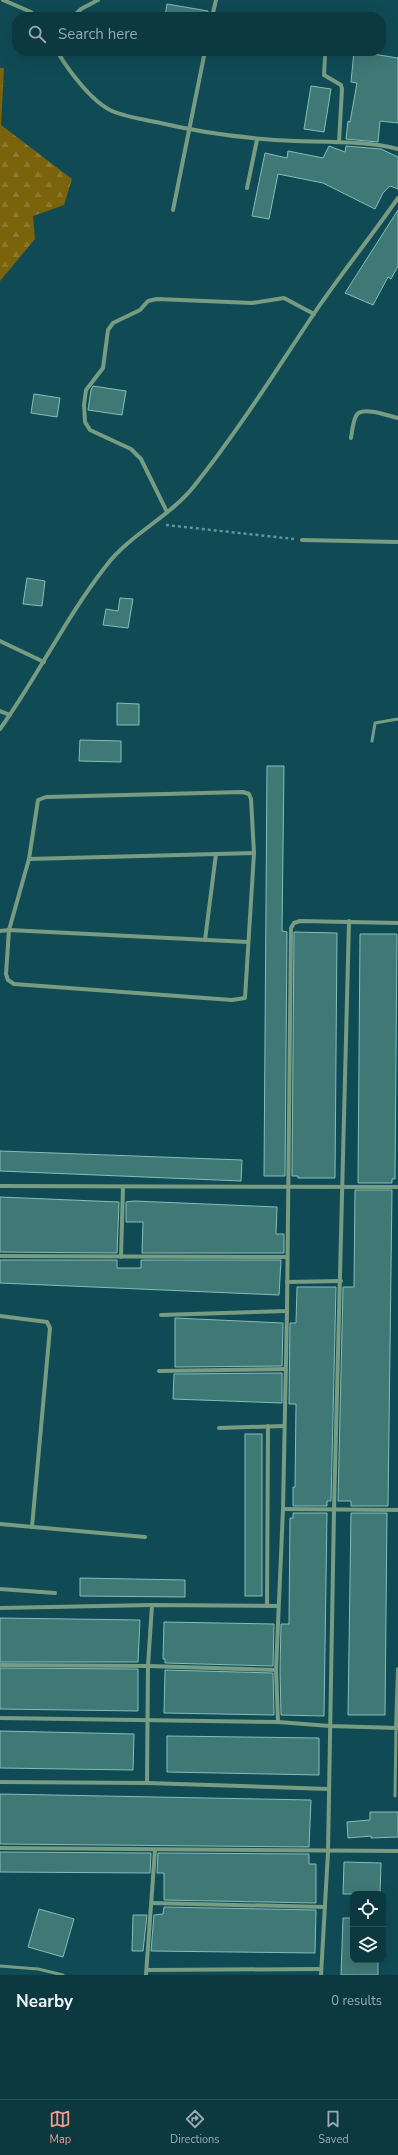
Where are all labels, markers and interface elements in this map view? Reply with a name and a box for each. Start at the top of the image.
search box [12,12,386,56]
icon: search [26,23,48,45]
text: Search here [58,24,138,44]
map controls [350,1891,386,1963]
button: locate [350,1891,386,1927]
button: layers [350,1927,386,1963]
text: Nearby [16,1990,73,2013]
text: 0 results [331,1992,382,2010]
tab: Map [49,2108,71,2147]
tab: Directions [170,2108,220,2147]
tab: Saved [318,2108,349,2147]

